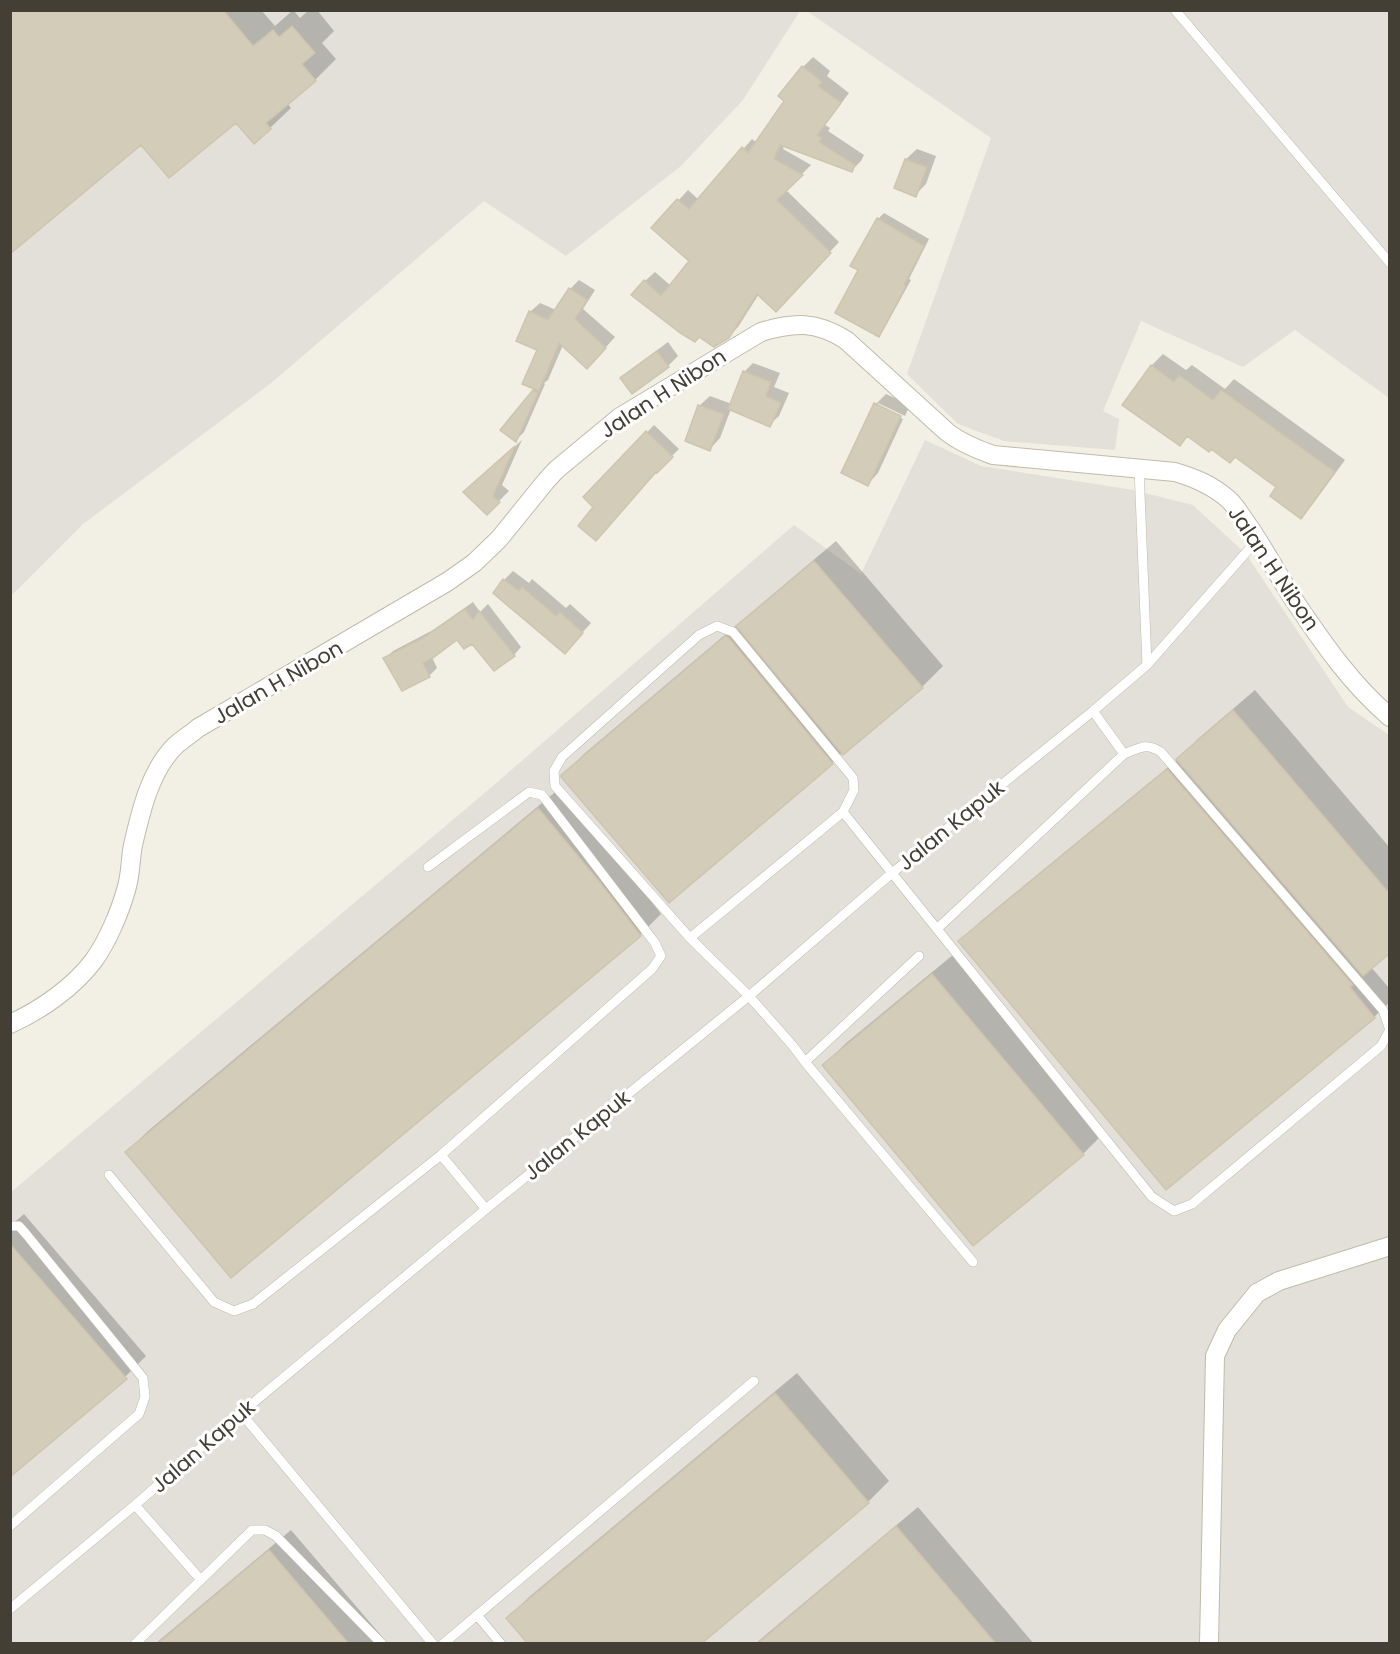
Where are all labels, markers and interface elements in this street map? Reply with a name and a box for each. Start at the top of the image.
street label: Jalan H Nibon [594,341,732,445]
street label: Jalan H Nibon [1221,500,1327,636]
street label: Jalan H Nibon [208,633,348,731]
street label: Jalan Kapuk [892,773,1010,877]
street label: Jalan Kapuk [518,1083,636,1187]
street label: Jalan Kapuk [145,1393,261,1499]

